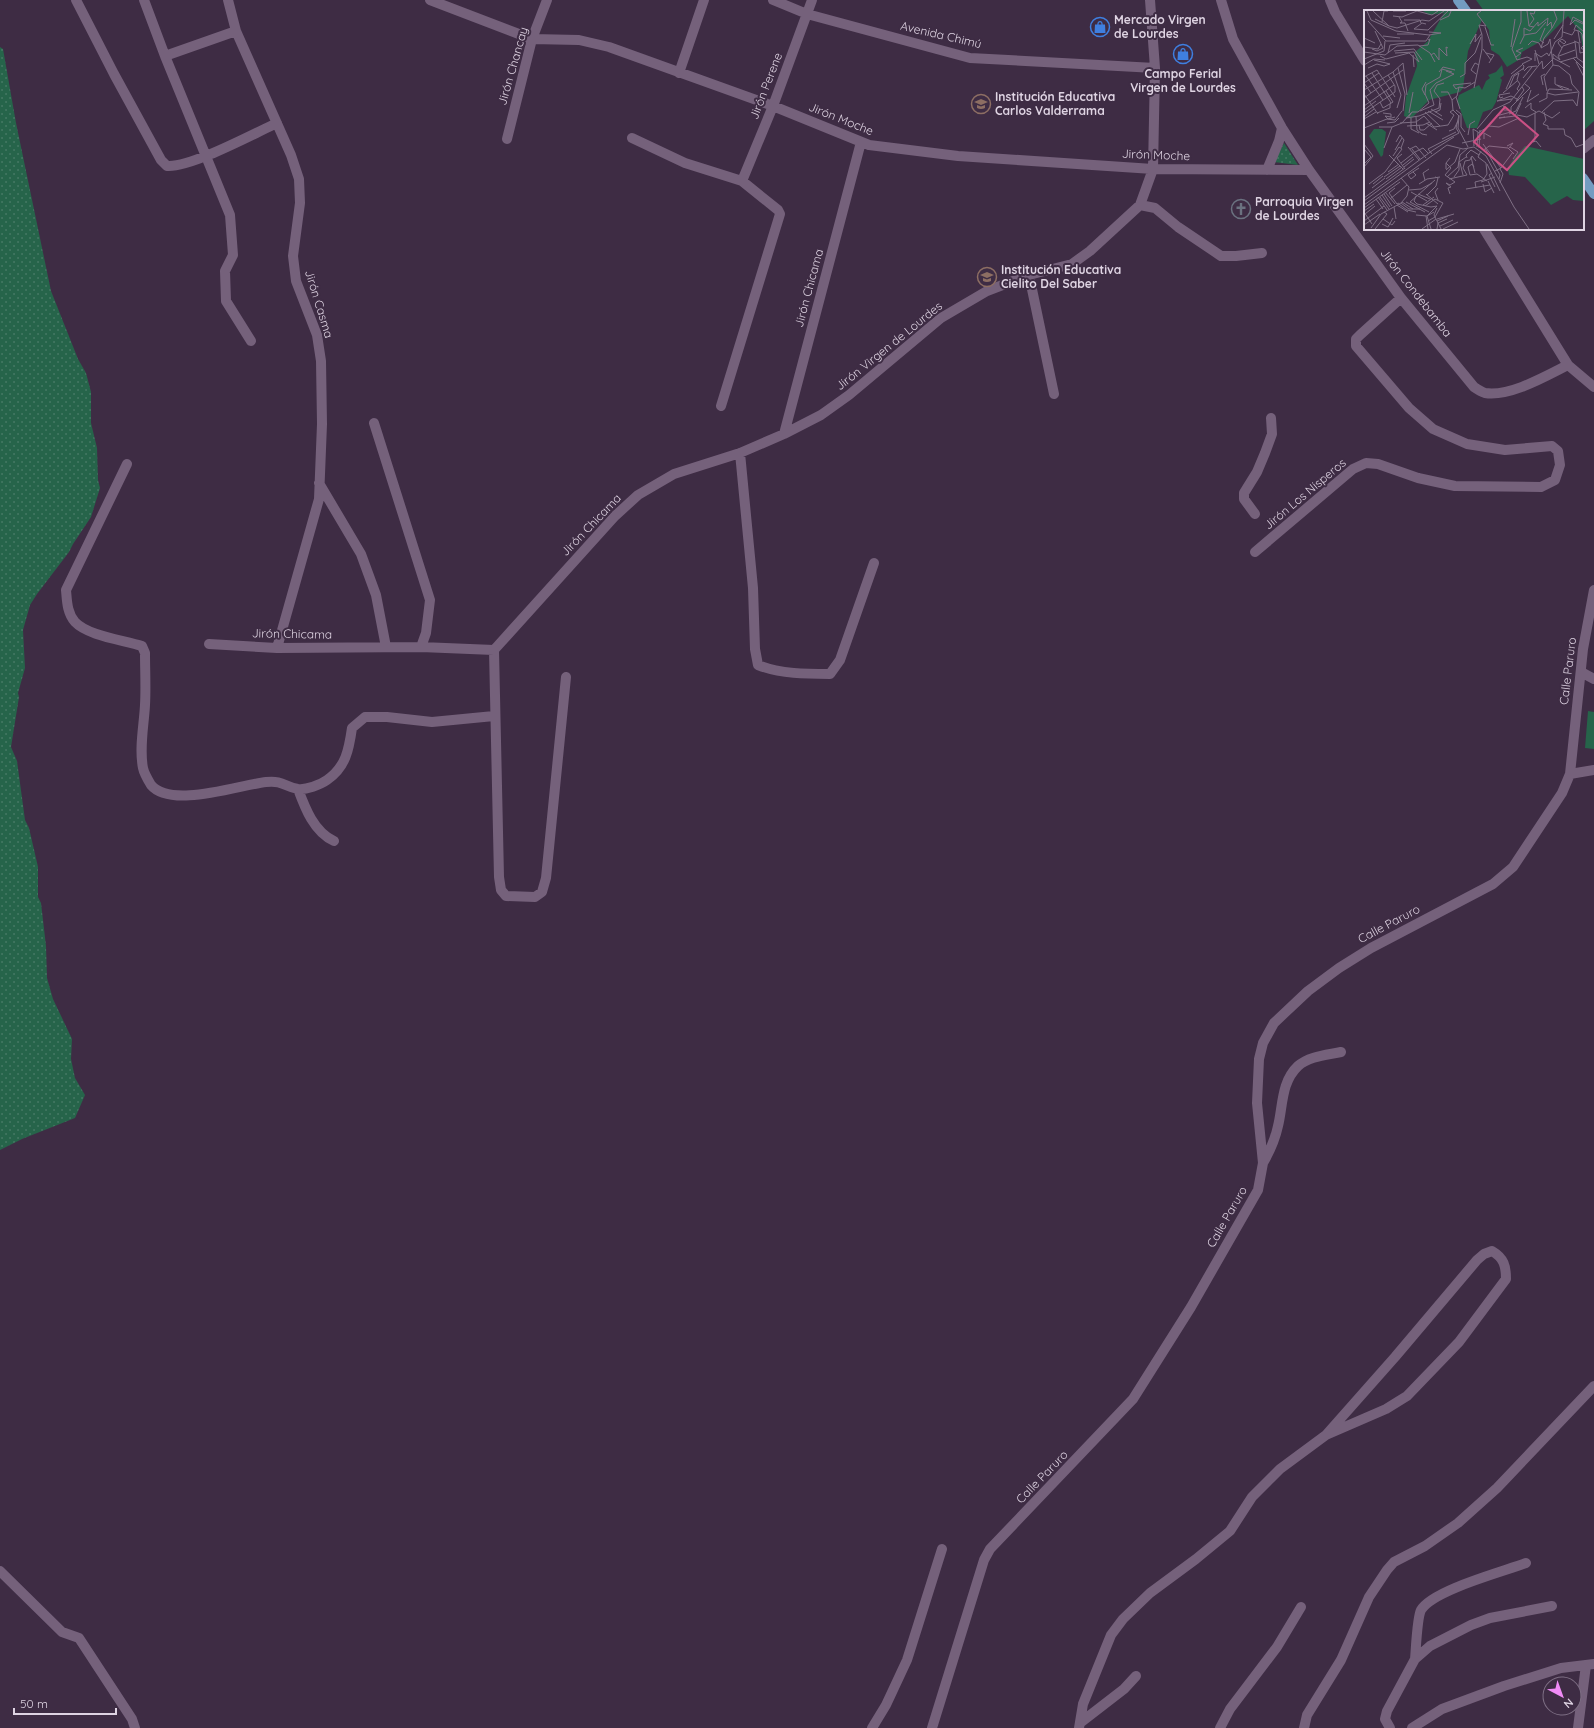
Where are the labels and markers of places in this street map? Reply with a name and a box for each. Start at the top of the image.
place label: Mercado Virgen de Lourdes [1114,12,1206,41]
shop icon: Mercado Virgen de Lourdes [1089,16,1111,38]
shop icon: Campo Ferial Virgen de Lourdes [1172,43,1194,65]
place label: Campo Ferial Virgen de Lourdes [1130,66,1236,95]
place label: Institución Educativa Carlos Valderrama [995,89,1115,118]
school or university icon: Institución Educativa Carlos Valderrama [970,93,992,115]
place label: Parroquia Virgen de Lourdes [1255,194,1353,223]
church icon: Parroquia Virgen de Lourdes [1230,198,1252,220]
place label: Institución Educativa Cielito Del Saber [1001,262,1121,291]
school or university icon: Institución Educativa Cielito Del Saber [976,266,998,288]

